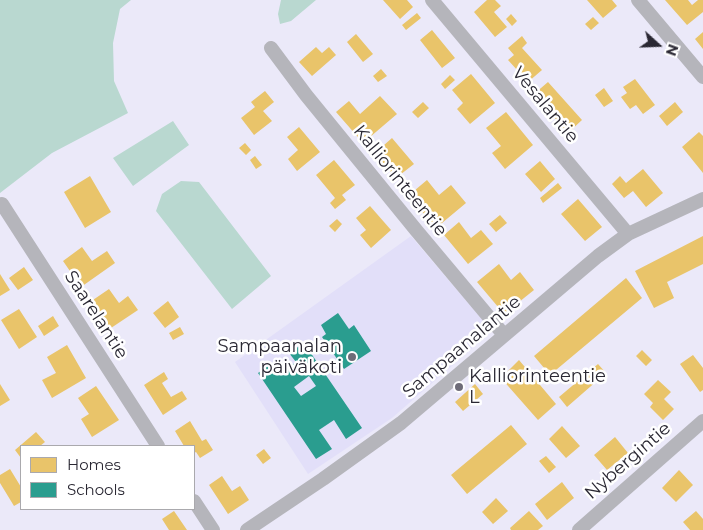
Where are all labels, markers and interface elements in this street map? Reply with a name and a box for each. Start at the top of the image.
north arrow [633,20,683,70]
text: N [662,42,682,59]
street label: Vesalantie [507,63,583,147]
street label: Kalliorinteentie [349,121,451,241]
street label: Saarelantie [59,267,133,363]
street label: Sampaanalantie [399,291,525,403]
place label: Sampaanalan päiväkoti [217,336,342,378]
marker: Sampaanalan päiväkoti [346,351,358,363]
place label: Kalliorinteentie L [469,366,606,408]
marker: Kalliorinteentie L [453,381,465,393]
street label: Nybergintie [581,418,675,504]
legend [20,445,195,510]
text: Homes [67,455,121,474]
text: Schools [67,480,125,499]

